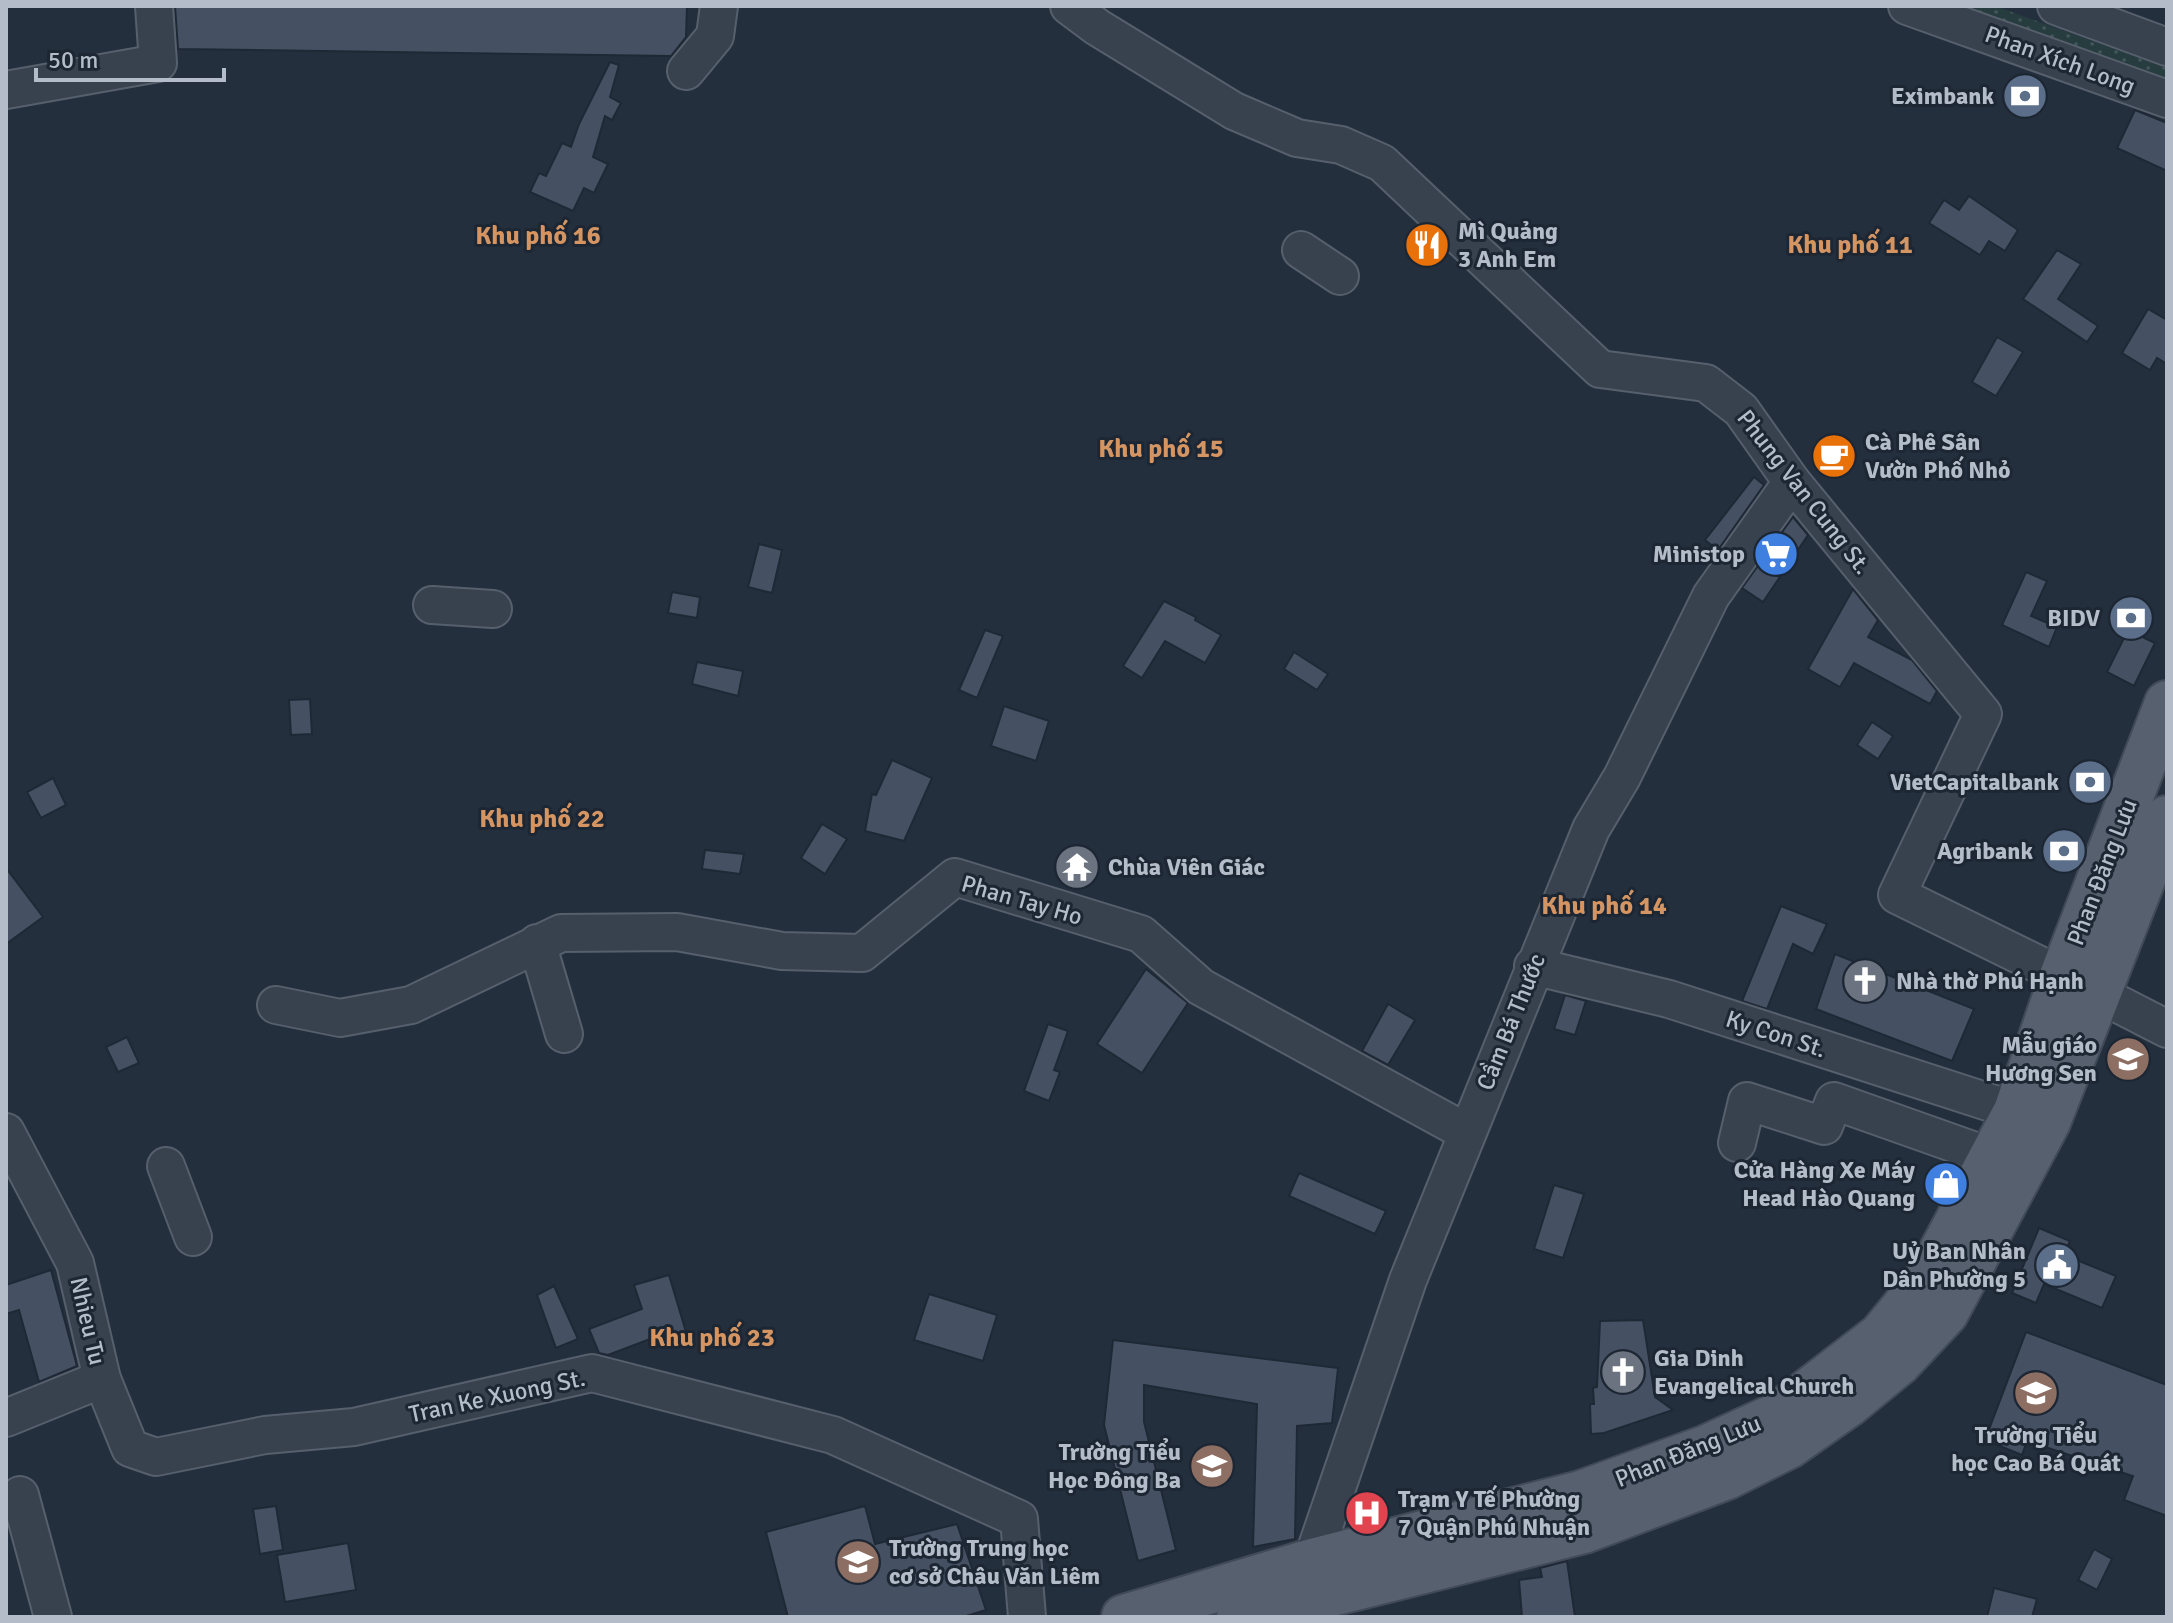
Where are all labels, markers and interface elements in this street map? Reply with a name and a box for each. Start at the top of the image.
street label: Phan Xích Long [1981,19,2139,101]
scale bar [36,32,224,82]
text: 50 m [48,45,98,75]
bank icon: Eximbank [2001,72,2049,120]
place label: Eximbank [1891,81,1994,111]
place label: Mì Quảng 3 Anh Em [1458,216,1558,274]
district label: Khu phố 16 [475,219,601,252]
restaurant icon: Mì Quảng 3 Anh Em [1403,221,1451,269]
district label: Khu phố 11 [1787,228,1913,261]
street label: Phung Van Cung St. [1730,404,1878,580]
place label: Cà Phê Sân Vườn Phố Nhỏ [1865,427,2010,485]
district label: Khu phố 15 [1098,432,1224,465]
cafe icon: Cà Phê Sân Vườn Phố Nhỏ [1810,432,1858,480]
supermarket icon: Ministop [1752,530,1800,578]
place label: Ministop [1653,539,1745,569]
bank icon: BIDV [2107,594,2155,642]
place label: BIDV [2047,603,2100,633]
bank icon: VietCapitalbank [2066,758,2114,806]
place label: VietCapitalbank [1890,767,2059,797]
street label: Phan Đăng Lưu [2060,794,2144,950]
district label: Khu phố 22 [479,802,605,835]
bank icon: Agribank [2040,827,2088,875]
place label: Agribank [1937,836,2033,866]
temple icon: Chùa Viên Giác [1053,843,1101,891]
place label: Chùa Viên Giác [1108,852,1265,882]
street label: Phan Tay Ho [958,868,1086,932]
district label: Khu phố 14 [1541,889,1667,922]
street label: Cầm Bá Thước [1470,949,1552,1095]
church icon: Nhà thờ Phú Hạnh [1841,957,1889,1005]
place label: Nhà thờ Phú Hạnh [1896,966,2084,996]
street label: Ky Con St. [1722,1004,1830,1064]
place label: Mẫu giáo Hương Sen [1985,1030,2097,1088]
school or university icon: Mẫu giáo Hương Sen [2104,1035,2152,1083]
place label: Cửa Hàng Xe Máy Head Hào Quang [1734,1155,1915,1213]
shop icon: Cửa Hàng Xe Máy Head Hào Quang [1922,1160,1970,1208]
place label: Uỷ Ban Nhân Dân Phường 5 [1882,1236,2026,1294]
public building icon: Uỷ Ban Nhân Dân Phường 5 [2033,1241,2081,1289]
street label: Nhieu Tu [63,1274,113,1368]
district label: Khu phố 23 [649,1321,775,1354]
place label: Gia Dinh Evangelical Church [1654,1343,1854,1401]
church icon: Gia Dinh Evangelical Church [1599,1348,1647,1396]
street label: Tran Ke Xuong St. [406,1363,588,1429]
school or university icon: Trường Tiểu học Cao Bá Quát [2012,1369,2060,1417]
street label: Phan Đăng Lưu [1611,1408,1765,1494]
place label: Trường Tiểu học Cao Bá Quát [1951,1420,2121,1478]
place label: Trường Tiểu Học Đông Ba [1048,1437,1181,1495]
school or university icon: Trường Tiểu Học Đông Ba [1188,1442,1236,1490]
place label: Trạm Y Tế Phường 7 Quận Phú Nhuận [1398,1484,1590,1542]
hospital icon: Trạm Y Tế Phường 7 Quận Phú Nhuận [1343,1489,1391,1537]
place label: Trường Trung học cơ sở Châu Văn Liêm [889,1533,1100,1591]
school or university icon: Trường Trung học cơ sở Châu Văn Liêm [834,1538,882,1586]

